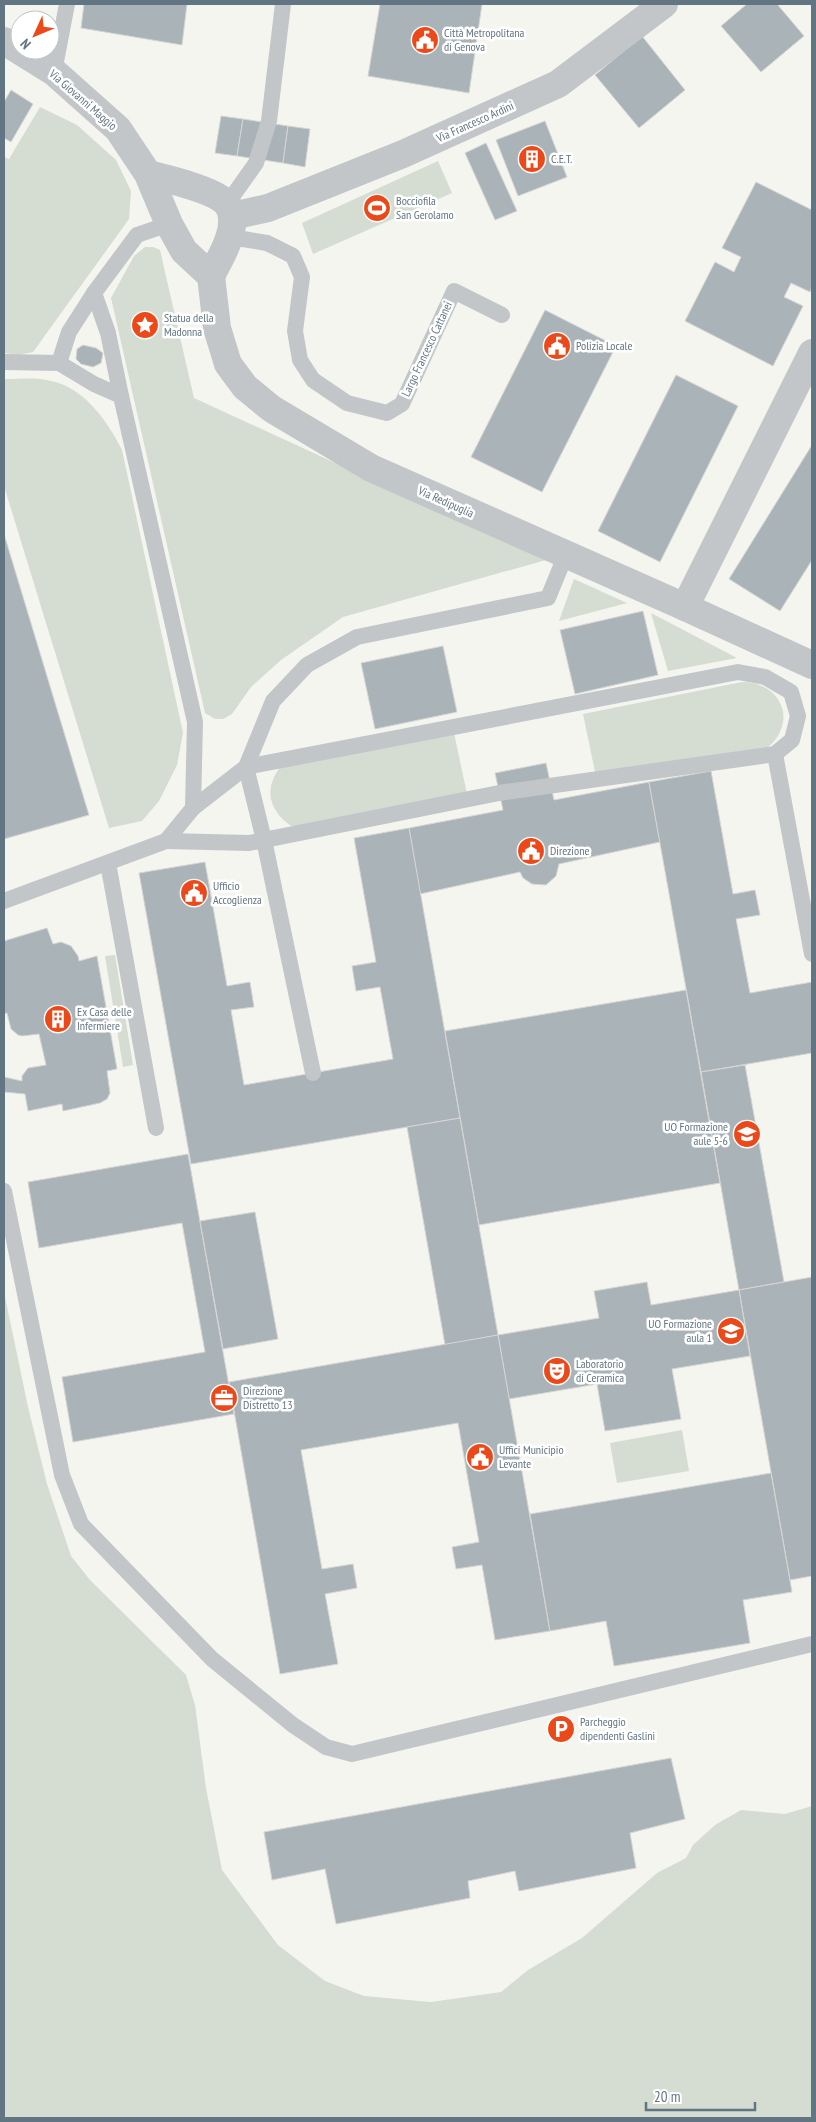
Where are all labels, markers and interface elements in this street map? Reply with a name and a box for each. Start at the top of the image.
north arrow [10,10,60,60]
public building icon: Città Metropolitana di Genova [410,25,440,55]
place label: Città Metropolitana di Genova [444,25,525,54]
text: N [17,35,35,53]
street label: Via Giovanni Maggio [46,65,120,133]
street label: Via Francesco Ardini [433,98,516,146]
building icon: C.E.T. [517,144,547,174]
place label: C.E.T. [551,151,572,166]
sports icon: Bocciofila San Gerolamo [362,193,392,223]
place label: Bocciofila San Gerolamo [396,193,454,222]
street label: Largo Francesco Cattanei [398,299,455,399]
place icon: Statua della Madonna [130,310,160,340]
place label: Statua della Madonna [164,310,214,339]
public building icon: Polizia Locale [542,331,572,361]
place label: Polizia Locale [576,338,632,353]
street label: Via Redipuglia [415,482,477,521]
public building icon: Direzione [516,836,546,866]
place label: Direzione [550,843,589,858]
public building icon: Ufficio Accoglienza [179,878,209,908]
place label: Ufficio Accoglienza [213,878,262,907]
building icon: Ex Casa delle Infermiere [43,1004,73,1034]
place label: Ex Casa delle Infermiere [77,1004,132,1033]
place label: UO Formazione aule 5-6 [664,1119,728,1148]
school or university icon: UO Formazione aule 5-6 [732,1119,762,1149]
place label: UO Formazione aula 1 [648,1316,712,1345]
school or university icon: UO Formazione aula 1 [716,1316,746,1346]
theatre icon: Laboratorio di Ceramica [542,1356,572,1386]
place label: Laboratorio di Ceramica [576,1356,624,1385]
office icon: Direzione Distretto 13 [209,1383,239,1413]
place label: Direzione Distretto 13 [243,1383,293,1412]
public building icon: Uffici Municipio Levante [465,1442,495,1472]
place label: Uffici Municipio Levante [499,1442,564,1471]
parking icon: Parcheggio dipendenti Gaslini [546,1714,576,1744]
place label: Parcheggio dipendenti Gaslini [580,1714,655,1743]
scale bar [646,2080,755,2112]
text: 20 m [654,2087,680,2106]

